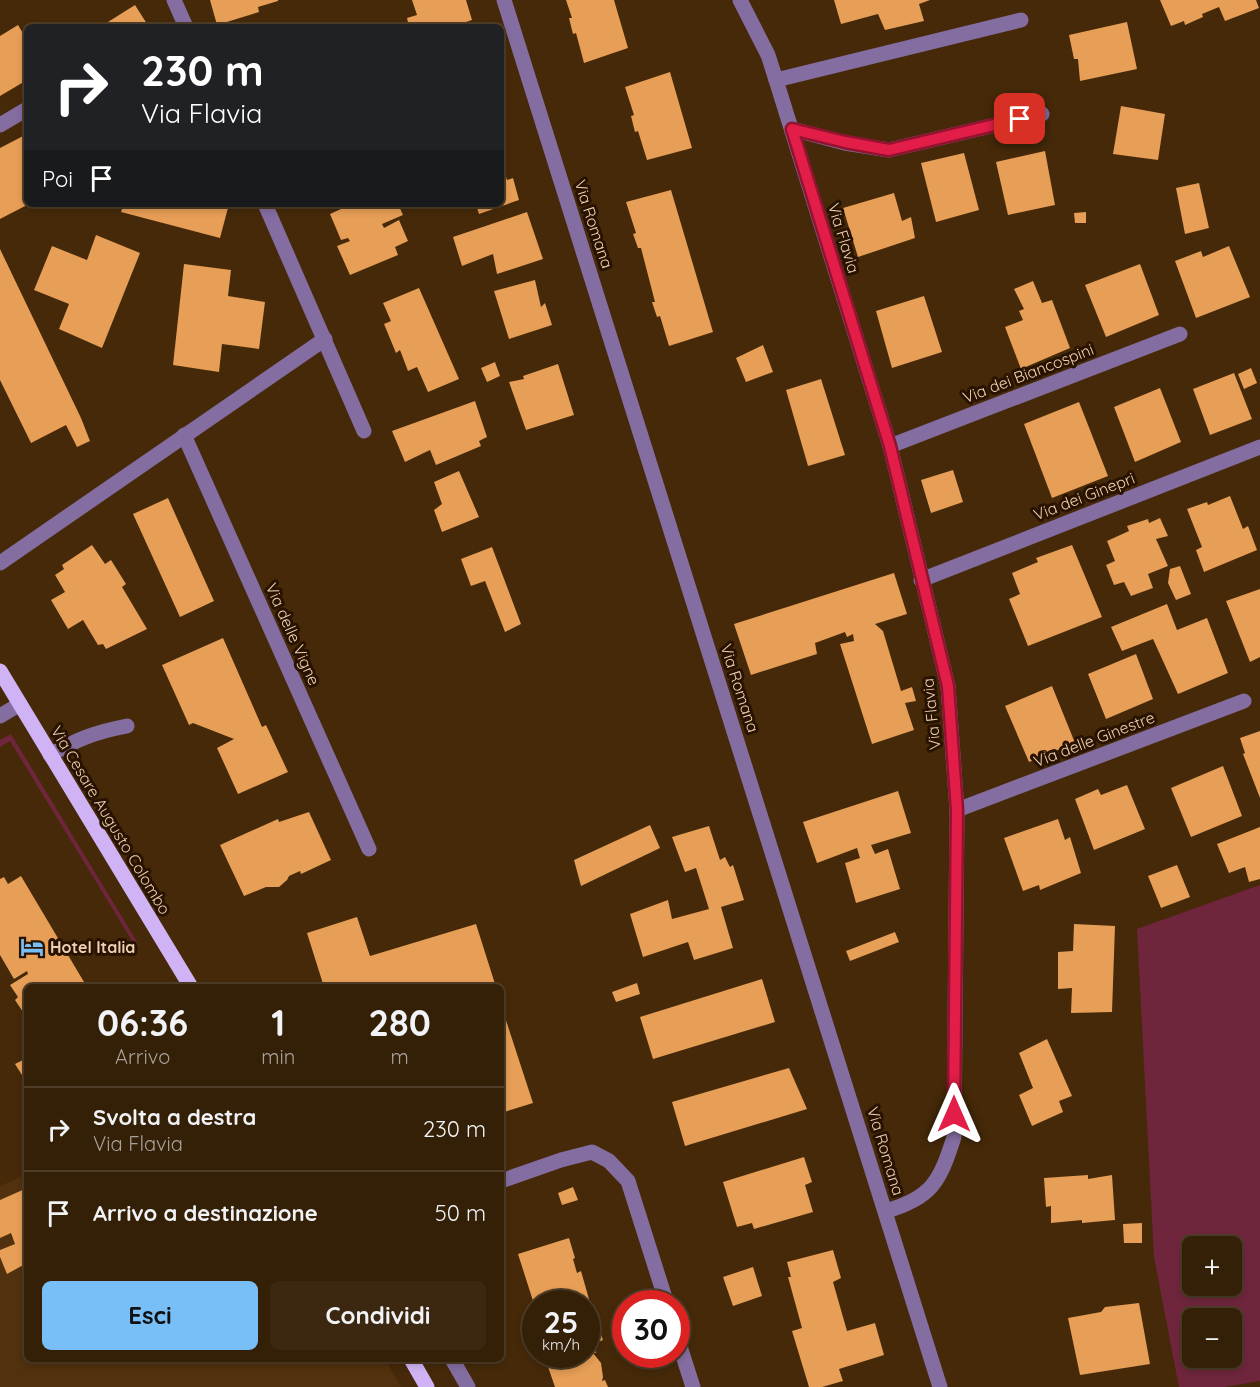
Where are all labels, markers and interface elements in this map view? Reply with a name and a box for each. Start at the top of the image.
text: 230 m [141,44,264,97]
icon: right [42,48,120,126]
pin [994,93,1045,144]
text: Via Flavia [141,96,262,130]
icon: arrive [1003,102,1036,135]
icon: arrive [85,162,118,195]
text: Poi [42,165,73,193]
street label: Via Romana [570,177,618,271]
street label: Via Flavia [824,201,864,275]
street label: Via dei Biancospini [960,339,1096,407]
street label: Via dei Ginepri [1031,468,1137,524]
street label: Via delle Vigne [262,580,324,688]
street label: Via Romana [716,641,764,735]
street label: Via Flavia [917,677,945,751]
street label: Via delle Ginestre [1031,707,1157,771]
street label: Via Cesare Augusto Colombo [47,722,175,918]
hotel icon: Hotel Italia [19,934,45,960]
place label: Hotel Italia [50,937,135,957]
text: 06:36 [97,1000,188,1045]
text: 1 [271,1000,285,1045]
text: 280 [369,1000,431,1045]
text: Arrivo [115,1044,170,1069]
text: min [261,1044,295,1069]
text: m [391,1044,409,1069]
position arrow [922,1082,986,1146]
text: Svolta a destra [93,1103,256,1131]
street label: Via Romana [863,1104,909,1198]
icon: right [42,1113,75,1146]
text: 230 m [423,1115,486,1143]
text: Via Flavia [93,1131,183,1156]
icon: arrive [42,1197,75,1230]
text: Arrivo a destinazione [93,1199,318,1227]
text: 50 m [435,1199,486,1227]
map controls [1182,1236,1242,1368]
button: + [1182,1236,1242,1296]
button: Esci [42,1281,258,1350]
button: Condividi [270,1281,486,1350]
speed limit sign: 30 [612,1290,690,1368]
text: 25 [544,1303,578,1341]
button: − [1182,1308,1242,1368]
text: km/h [542,1335,580,1354]

